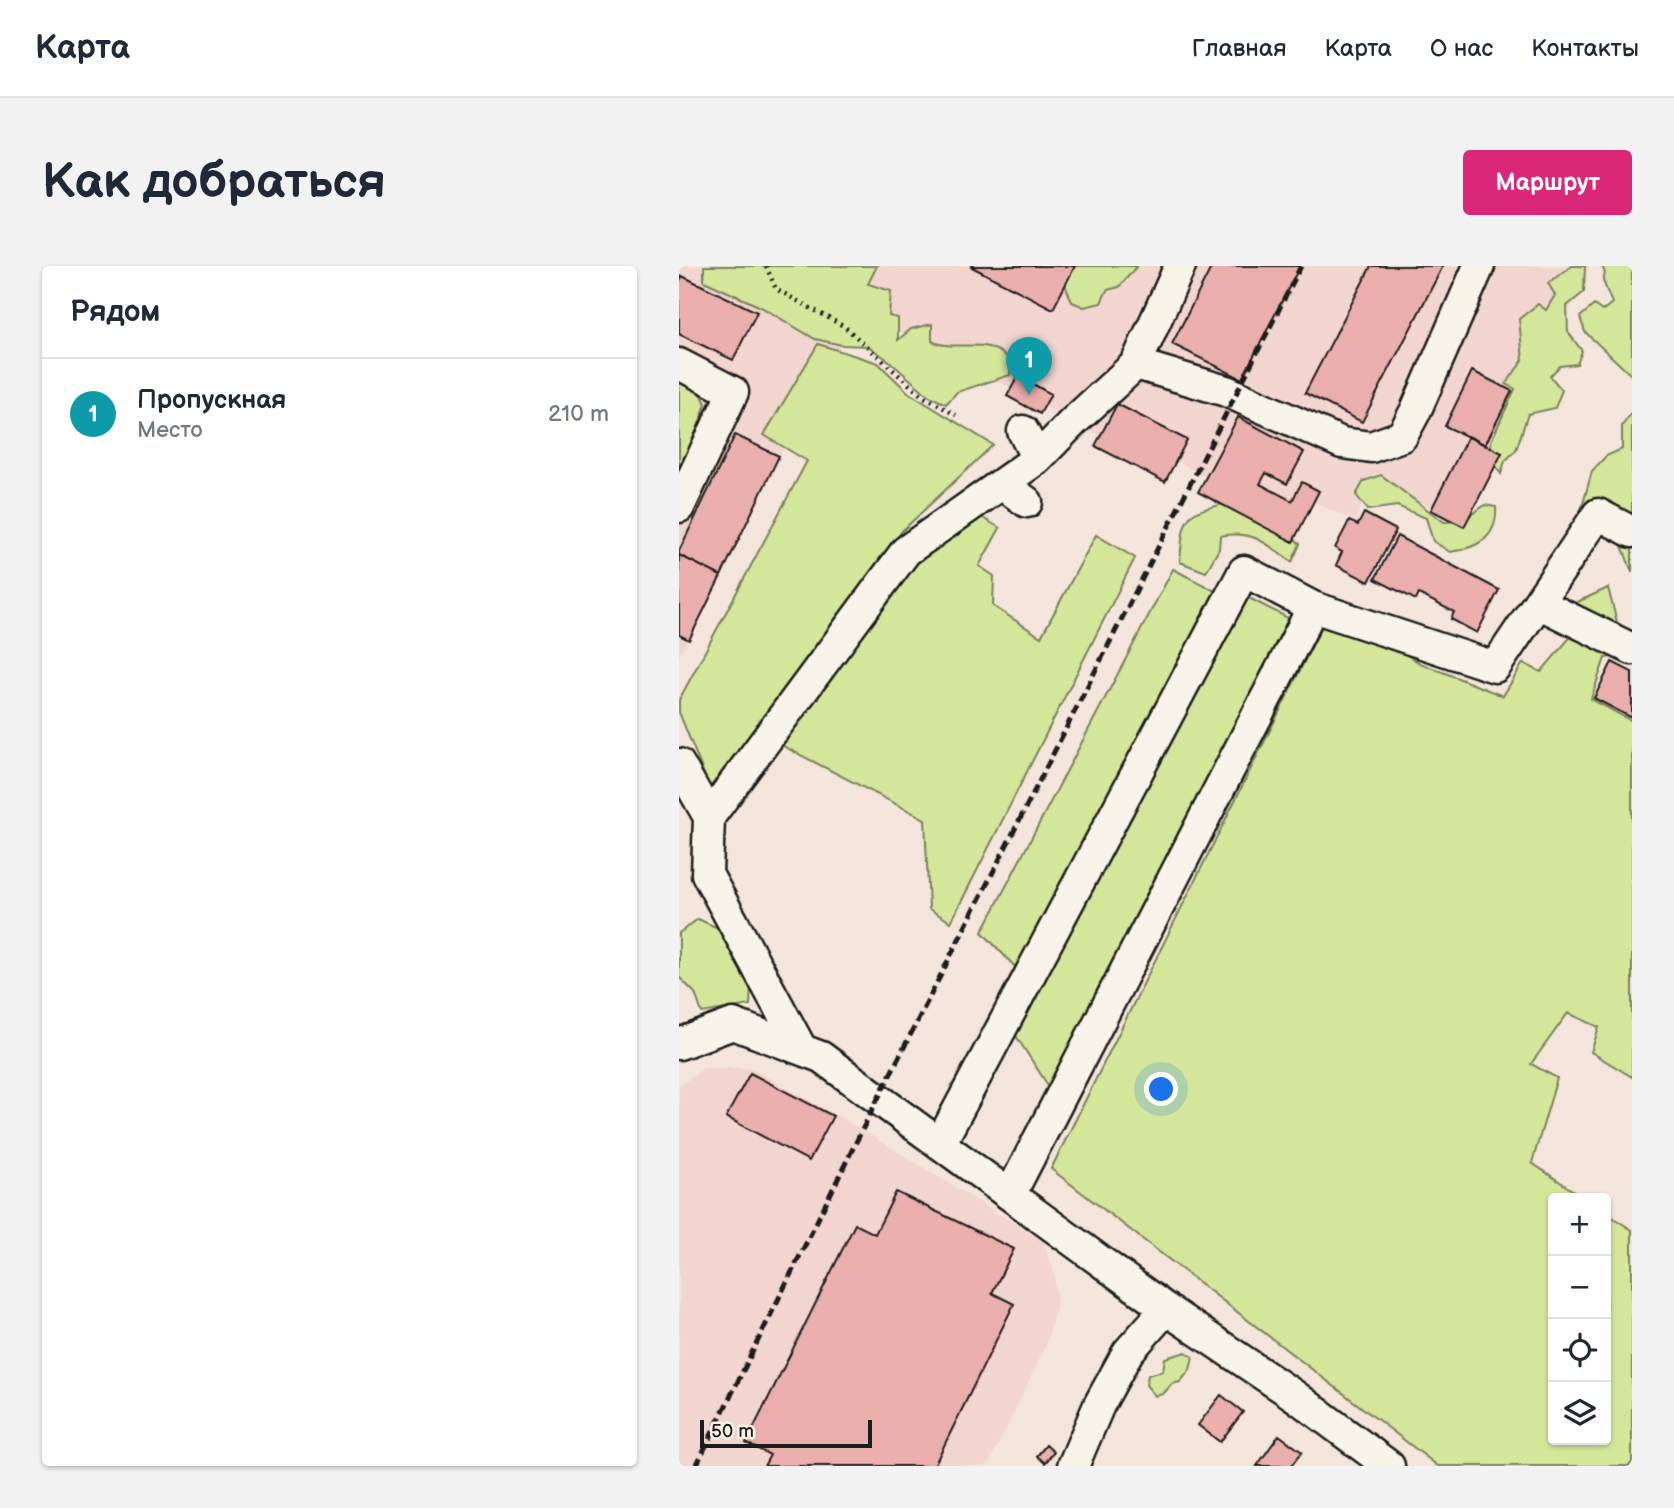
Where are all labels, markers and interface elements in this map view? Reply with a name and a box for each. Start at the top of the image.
text: Карта [35,28,130,68]
text: Главная [1192,34,1286,63]
text: Карта [1324,34,1392,63]
text: О нас [1430,34,1493,63]
text: Контакты [1531,34,1639,63]
button: Маршрут [1463,150,1632,215]
text: Как добраться [42,153,386,212]
text: Рядом [70,294,160,330]
pin: 1 [1006,337,1052,395]
text: Пропускная [137,385,286,416]
text: 1 [88,400,98,428]
text: 210 m [548,400,609,428]
text: Место [137,416,203,444]
your location [1144,1072,1178,1106]
map controls [1548,1193,1611,1445]
button: + [1548,1193,1611,1256]
button: − [1548,1256,1611,1319]
button: locate [1548,1319,1611,1382]
button: layers [1548,1382,1611,1445]
scale bar [700,1417,871,1449]
text: 50 m [711,1420,754,1443]

